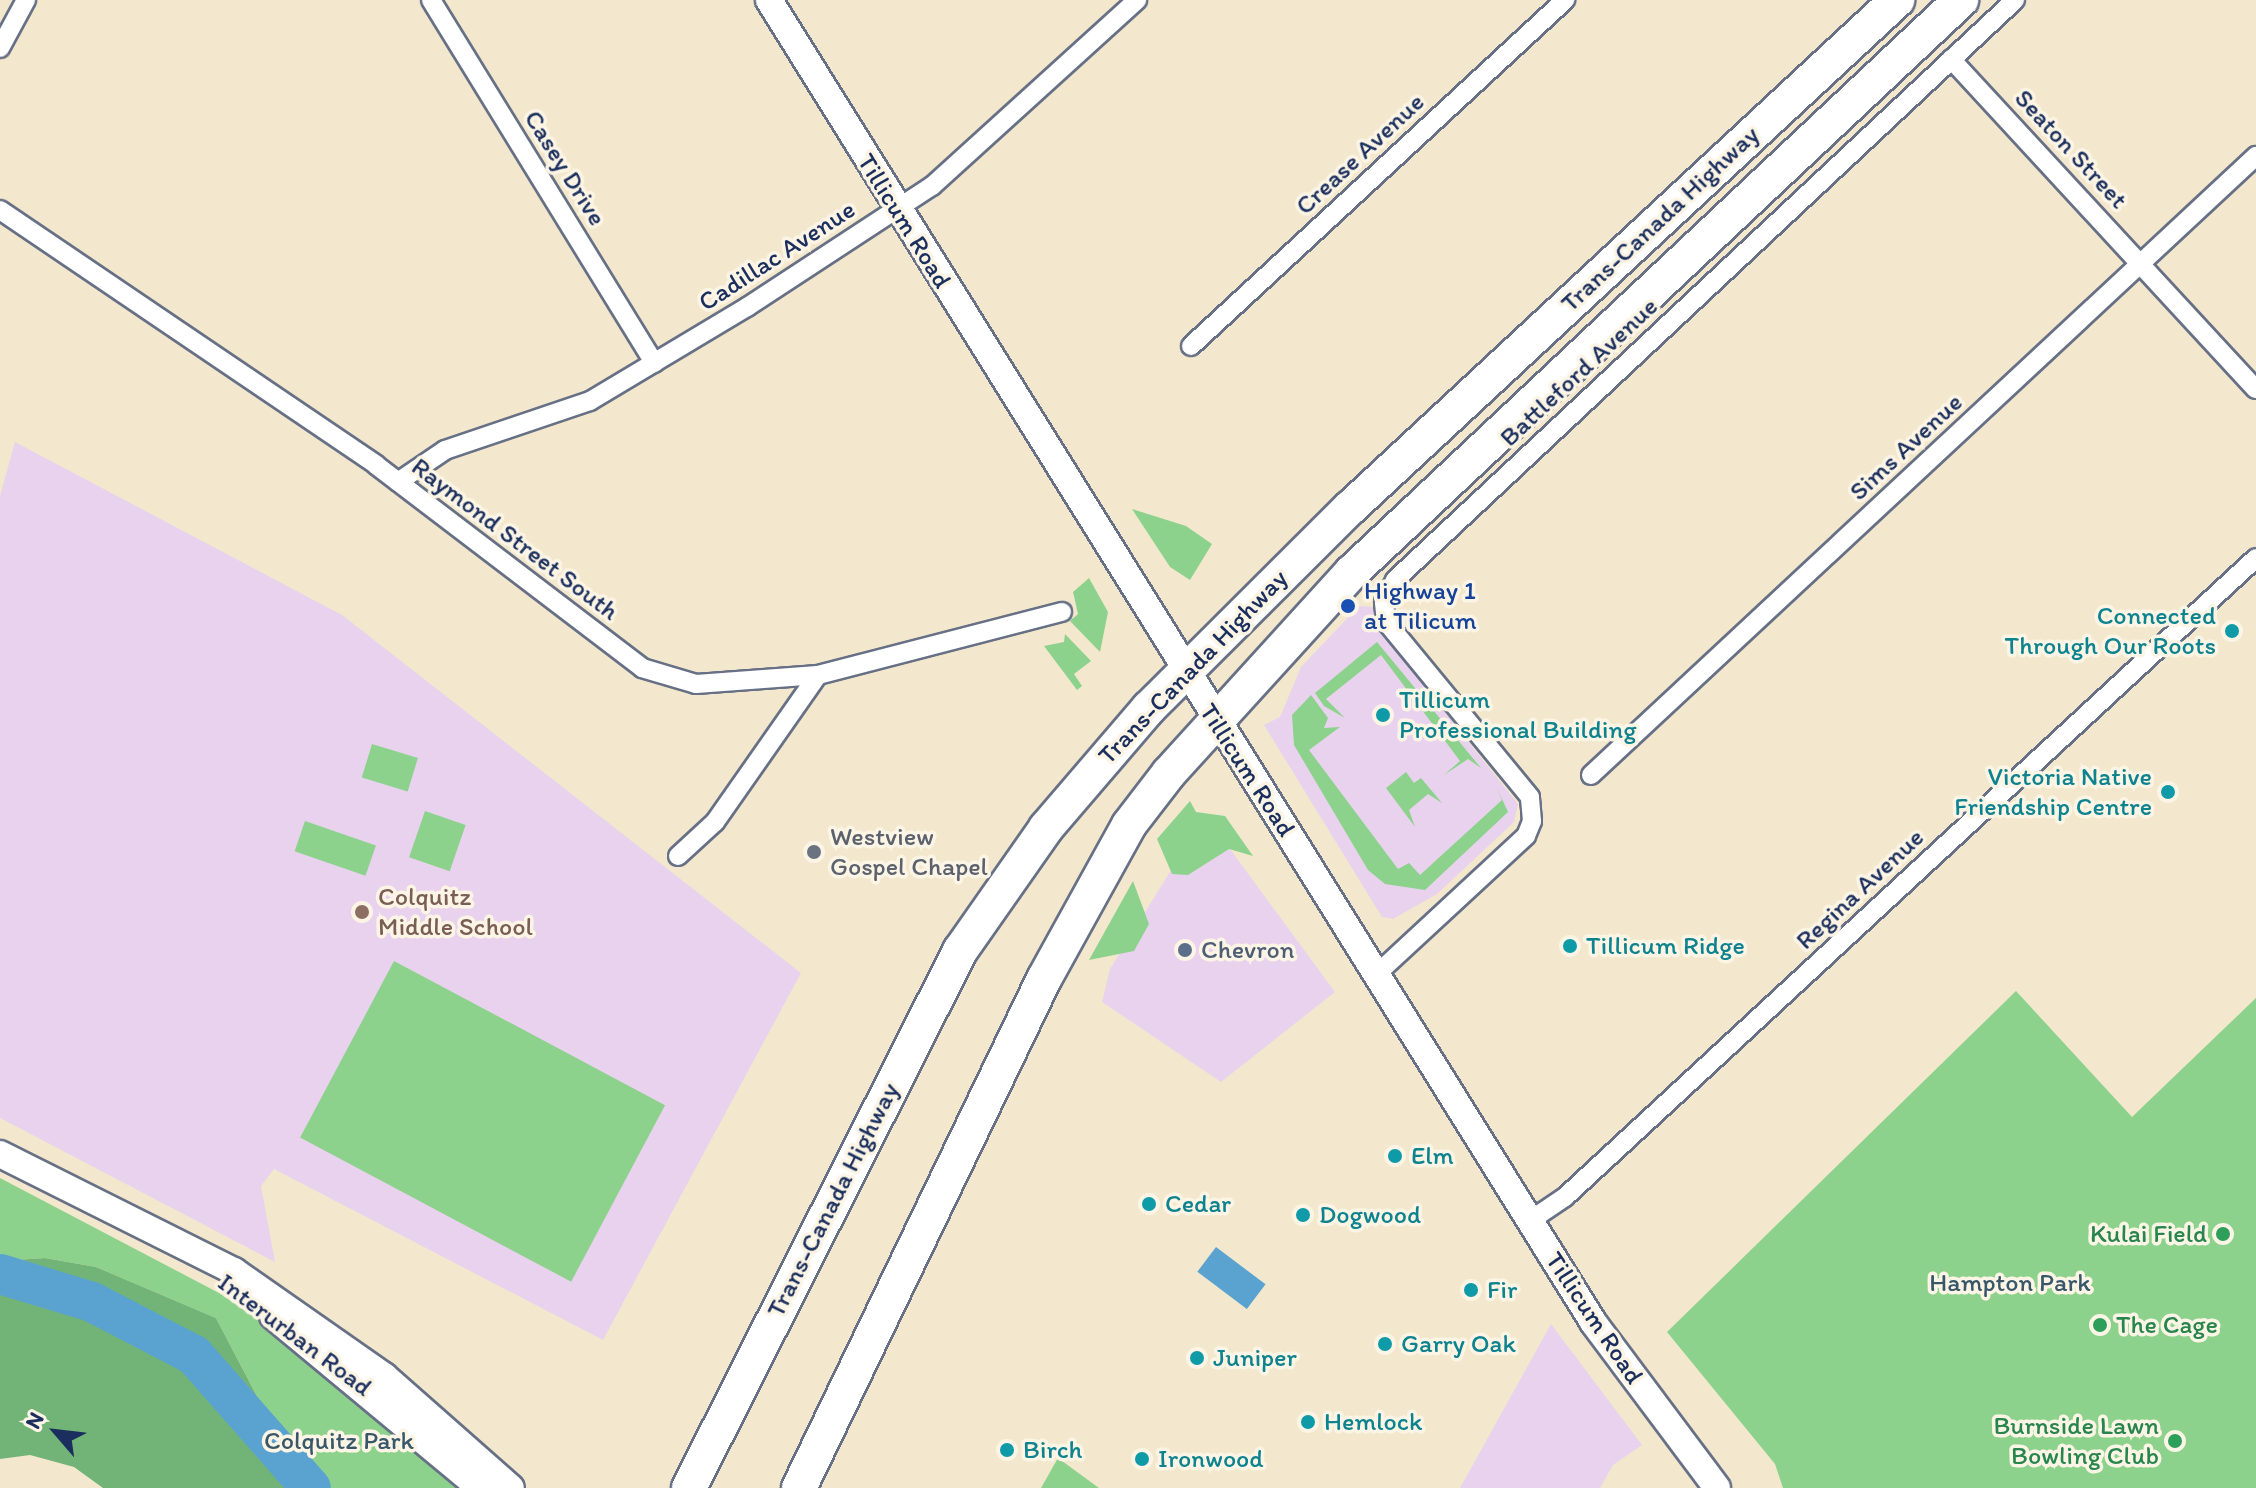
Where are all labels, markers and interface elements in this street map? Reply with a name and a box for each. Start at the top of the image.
street label: Seaton Street [2008,83,2134,215]
street label: Crease Avenue [1290,87,1430,221]
street label: Casey Drive [517,104,613,232]
street label: Trans-Canada Highway [1555,120,1765,318]
street label: Tillicum Road [850,148,958,294]
street label: Cadillac Avenue [694,194,860,318]
street label: Battleford Avenue [1494,291,1664,453]
street label: Sims Avenue [1843,387,1969,507]
street label: Raymond Street South [406,451,624,627]
street label: Trans-Canada Highway [1092,564,1294,770]
place label: Highway 1 at Tilicum [1364,575,1476,636]
marker: Highway 1 at Tilicum [1339,597,1357,615]
place label: Connected Through Our Roots [2004,600,2216,662]
marker: Connected Through Our Roots [2223,622,2241,640]
place label: Tillicum Professional Building [1399,684,1636,746]
street label: Tillicum Road [1192,697,1302,843]
marker: Tillicum Professional Building [1374,706,1392,724]
place label: Victoria Native Friendship Centre [1954,761,2152,822]
marker: Victoria Native Friendship Centre [2159,783,2177,801]
place label: Westview Gospel Chapel [830,821,988,882]
street label: Regina Avenue [1790,822,1930,956]
marker: Westview Gospel Chapel [805,843,823,861]
place label: Colquitz Middle School [378,881,533,942]
marker: Colquitz Middle School [353,903,371,921]
place label: Tillicum Ridge [1586,930,1745,962]
place label: Chevron [1201,934,1294,966]
marker: Tillicum Ridge [1561,937,1579,955]
marker: Chevron [1176,941,1194,959]
street label: Trans-Canada Highway [761,1078,905,1322]
place label: Elm [1411,1140,1454,1172]
marker: Elm [1386,1147,1404,1165]
place label: Cedar [1165,1188,1231,1220]
marker: Cedar [1140,1195,1158,1213]
place label: Dogwood [1319,1199,1421,1231]
marker: Dogwood [1294,1206,1312,1224]
place label: Kulai Field [2090,1218,2207,1250]
marker: Kulai Field [2214,1225,2232,1243]
street label: Tillicum Road [1538,1246,1650,1390]
street label: Interurban Road [212,1267,378,1403]
park label: Hampton Park [1930,1267,2090,1299]
place label: Fir [1487,1274,1517,1306]
marker: Fir [1462,1281,1480,1299]
place label: The Cage [2116,1309,2219,1341]
marker: The Cage [2091,1316,2109,1334]
place label: Garry Oak [1401,1328,1516,1360]
marker: Garry Oak [1376,1335,1394,1353]
place label: Juniper [1213,1342,1297,1374]
marker: Juniper [1188,1349,1206,1367]
north arrow [16,1392,96,1472]
place label: Hemlock [1324,1406,1422,1438]
text: N [19,1408,50,1433]
place label: Burnside Lawn Bowling Club [1994,1410,2159,1472]
marker: Hemlock [1299,1413,1317,1431]
park label: Colquitz Park [264,1425,414,1457]
marker: Burnside Lawn Bowling Club [2166,1432,2184,1450]
place label: Birch [1023,1434,1082,1466]
marker: Birch [998,1441,1016,1459]
place label: Ironwood [1158,1443,1264,1475]
marker: Ironwood [1133,1450,1151,1468]

